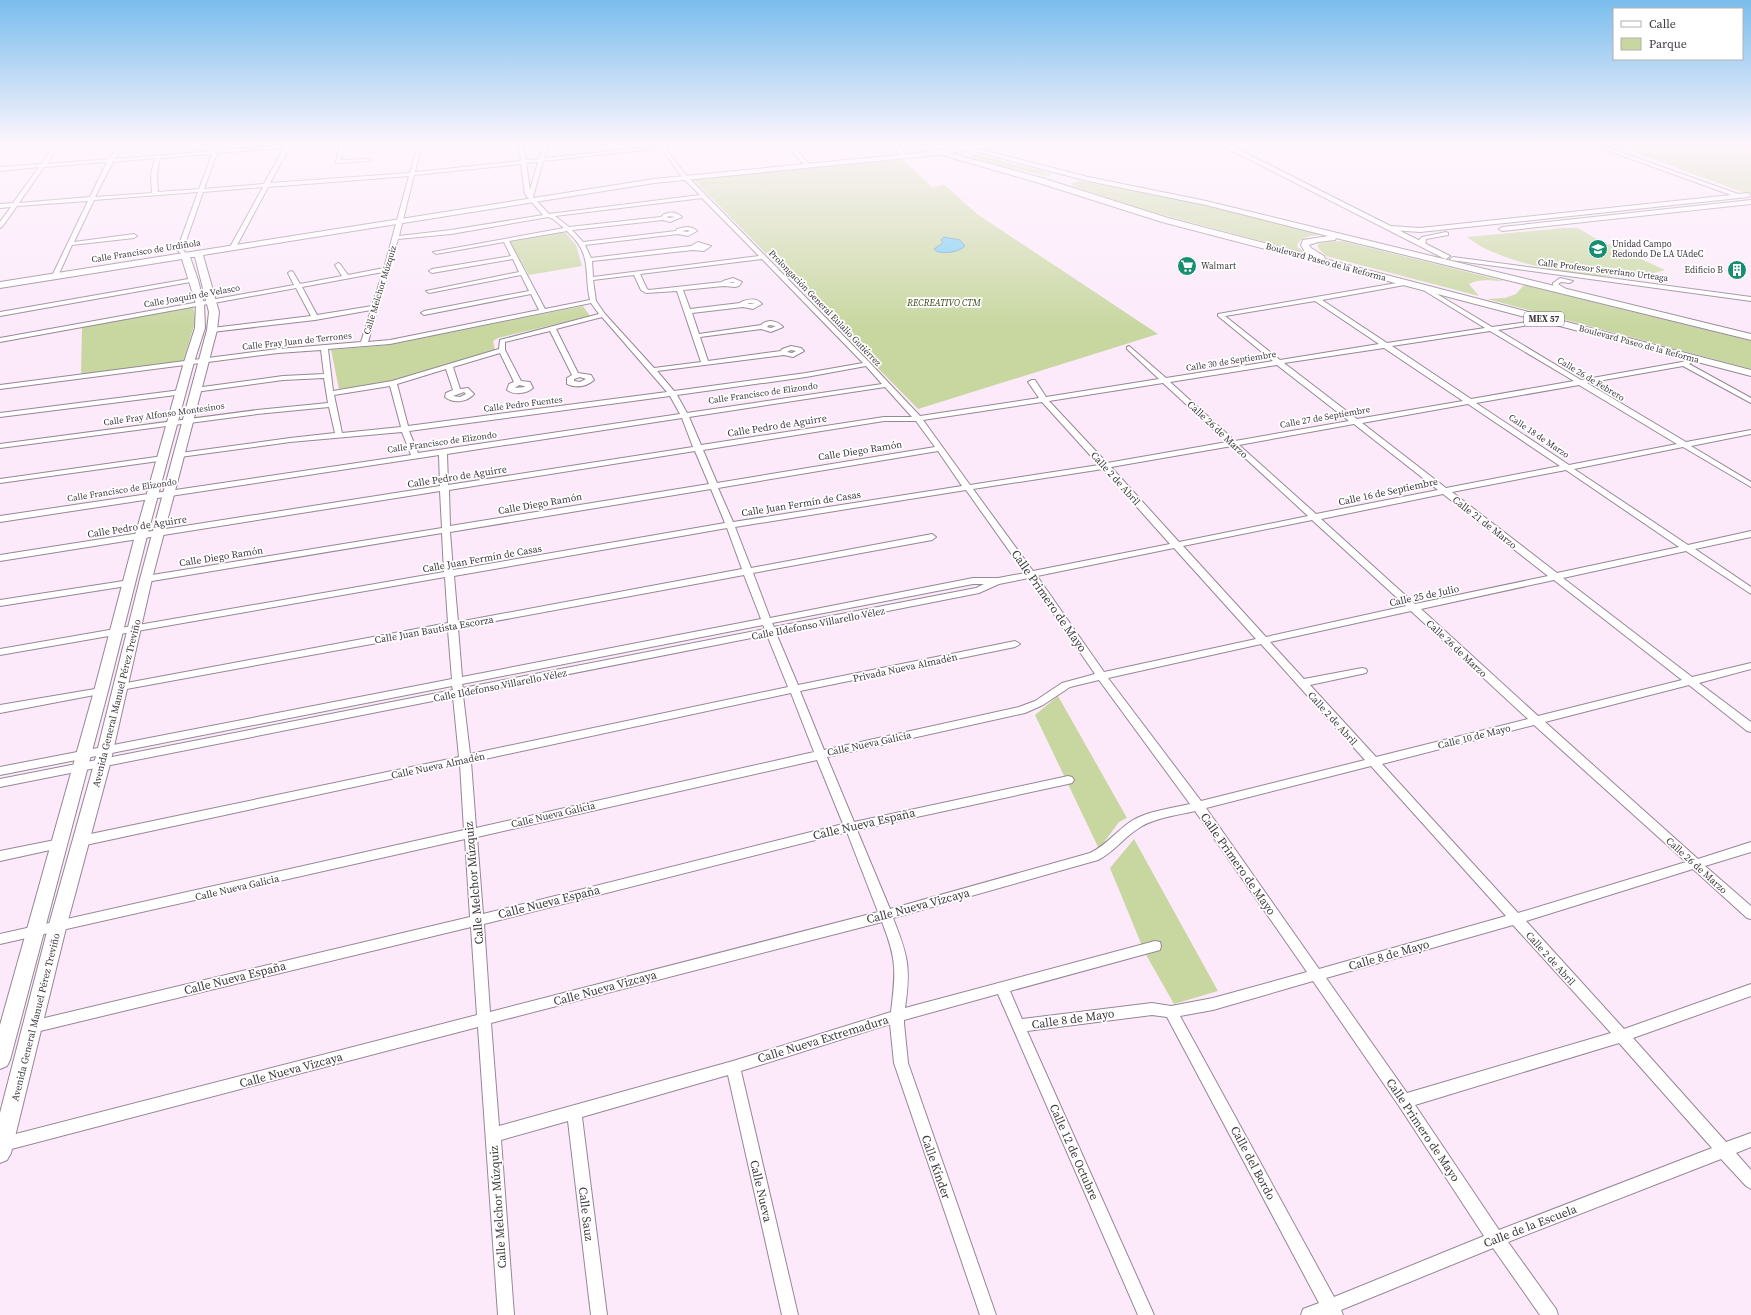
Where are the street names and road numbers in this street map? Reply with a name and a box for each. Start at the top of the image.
street label: Calle Francisco de Urdiñola [90,236,202,266]
street label: Boulevard Paseo de la Reforma [1265,240,1388,284]
street label: Calle Melchor Múzquiz [361,244,399,336]
street label: Prolongación General Eulalio Gutiérrez [766,247,884,369]
street label: Calle Profesor Severiano Urteaga [1537,256,1669,284]
street label: Calle Joaquín de Velasco [143,282,241,310]
road number: MEX 57 [1524,312,1564,326]
street label: Boulevard Paseo de la Reforma [1578,322,1701,366]
street label: Calle Fray Juan de Terrones [242,329,352,353]
street label: Calle 30 de Septiembre [1185,348,1277,374]
street label: Calle 26 de Febrero [1555,354,1627,404]
street label: Calle Francisco de Elizondo [707,379,819,407]
street label: Calle Pedro Fuentes [483,393,563,415]
street label: Calle 26 de Marzo [1185,398,1251,461]
street label: Calle Fray Alfonso Montesinos [103,400,225,428]
street label: Calle 27 de Septiembre [1279,403,1371,431]
street label: Calle Pedro de Aguirre [726,411,828,440]
street label: Calle 18 de Marzo [1506,411,1572,461]
street label: Calle Francisco de Elizondo [386,428,498,456]
street label: Calle Diego Ramón [817,437,903,464]
street label: Calle 2 de Abril [1088,449,1143,508]
street label: Calle Pedro de Aguirre [406,462,508,491]
street label: Calle Francisco de Elizondo [66,475,178,505]
street label: Calle 16 de Septiembre [1337,475,1439,508]
street label: Calle Juan Fermín de Casas [740,488,862,519]
street label: Calle Diego Ramón [497,490,583,517]
street label: Calle 21 de Marzo [1450,493,1520,552]
street label: Calle Pedro de Aguirre [86,512,188,541]
street label: Calle Juan Fermín de Casas [421,542,543,575]
street label: Calle Diego Ramón [178,543,264,570]
street label: Calle Primero de Mayo [1008,547,1091,656]
street label: Calle 25 de Julio [1388,582,1461,609]
street label: Calle Ildefonso Villarello Vélez [750,604,886,643]
street label: Calle Juan Bautista Escorza [374,612,495,646]
street label: Avenida General Manuel Pérez Treviño [89,617,144,788]
street label: Calle 26 de Marzo [1424,617,1490,680]
street label: Privada Nueva Almadén [852,650,959,685]
street label: Calle Ildefonso Villarello Vélez [432,666,568,705]
street label: Calle 2 de Abril [1305,689,1360,748]
street label: Calle 10 de Mayo [1436,721,1512,752]
street label: Calle Nueva Galicia [826,728,913,759]
street label: Calle Nueva Almadén [390,749,486,782]
street label: Calle Nueva Galicia [510,798,597,830]
street label: Calle Nueva España [811,804,918,844]
street label: Calle Primero de Mayo [1197,810,1280,919]
street label: Calle Melchor Múzquiz [461,820,487,945]
street label: Calle 26 de Marzo [1663,834,1731,897]
street label: Calle Nueva Galicia [194,871,281,903]
street label: Calle Nueva España [496,881,603,922]
street label: Calle Nueva Vizcaya [865,884,972,927]
street label: Calle 2 de Abril [1523,929,1578,988]
street label: Avenida General Manuel Pérez Treviño [8,931,63,1102]
street label: Calle 8 de Mayo [1347,936,1432,974]
street label: Calle Nueva España [182,957,289,998]
street label: Calle Nueva Vizcaya [552,966,659,1009]
street label: Calle 8 de Mayo [1031,1005,1116,1033]
street label: Calle Nueva Extremadura [756,1011,891,1067]
street label: Calle Nueva Vizcaya [238,1048,345,1091]
street label: Calle Primero de Mayo [1382,1075,1464,1185]
street label: Calle 12 de Octubre [1046,1101,1102,1203]
street label: Calle del Bordo [1227,1123,1279,1203]
street label: Calle Kínder [918,1133,954,1201]
street label: Calle Melchor Múzquiz [486,1145,510,1269]
street label: Calle Nueva [746,1158,776,1224]
street label: Calle Sauz [575,1186,597,1243]
street label: Calle de la Escuela [1481,1201,1580,1251]

